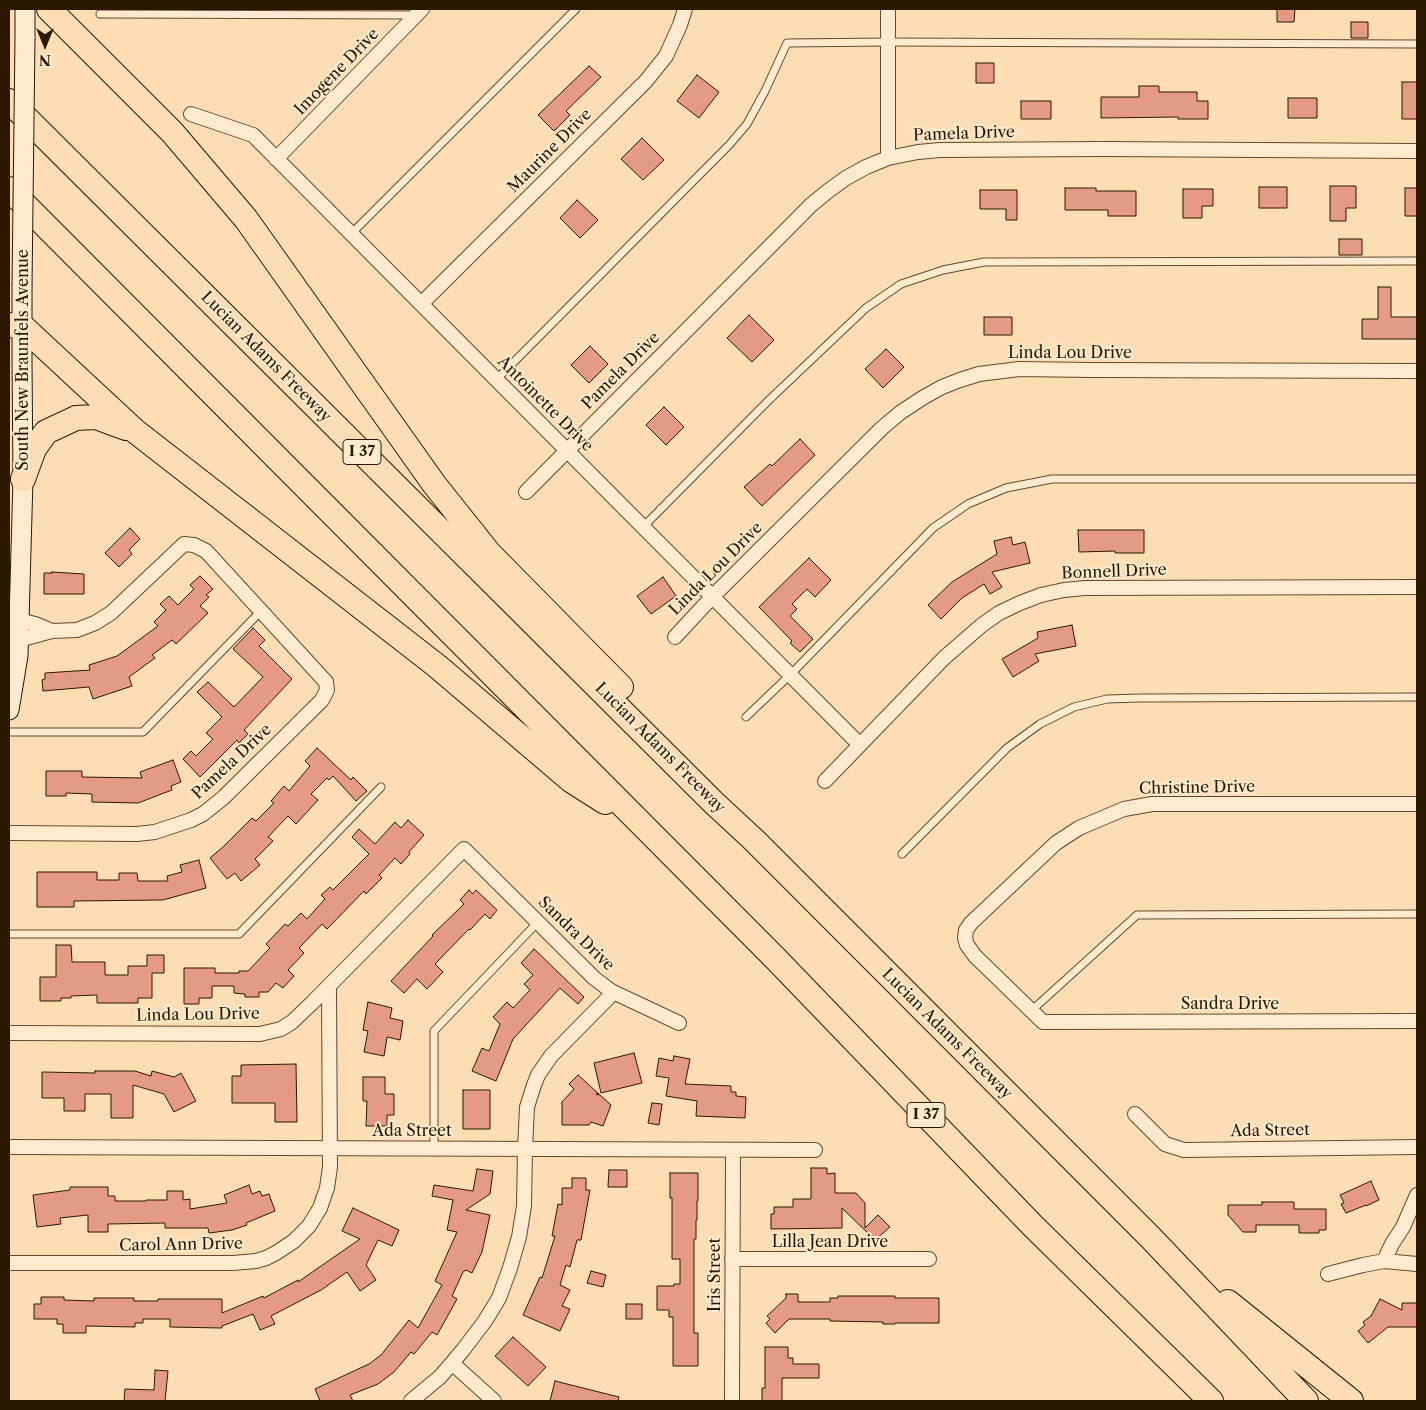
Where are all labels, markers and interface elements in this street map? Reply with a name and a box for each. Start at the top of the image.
north arrow [20,20,70,70]
street label: Imogene Drive [291,25,383,119]
text: N [39,51,51,69]
street label: Maurine Drive [504,105,596,197]
street label: Pamela Drive [913,123,1015,145]
street label: South New Braunfels Avenue [13,249,33,471]
street label: Lucian Adams Freeway [197,288,335,426]
street label: Pamela Drive [578,328,664,414]
street label: Linda Lou Drive [1008,343,1132,363]
street label: Antoinette Drive [493,352,597,456]
road number: I 37 [343,440,381,464]
street label: Linda Lou Drive [665,518,767,620]
street label: Bonnell Drive [1061,561,1167,583]
street label: Lucian Adams Freeway [591,679,729,817]
street label: Pamela Drive [188,720,276,804]
street label: Christine Drive [1139,777,1255,799]
street label: Sandra Drive [534,893,618,975]
street label: Lucian Adams Freeway [878,965,1016,1103]
street label: Sandra Drive [1181,994,1279,1014]
street label: Linda Lou Drive [136,1004,260,1026]
road number: I 37 [907,1102,945,1128]
street label: Ada Street [372,1121,452,1141]
street label: Ada Street [1230,1121,1310,1141]
street label: Lilla Jean Drive [772,1232,888,1252]
street label: Carol Ann Drive [119,1234,243,1256]
street label: Iris Street [705,1238,725,1312]

